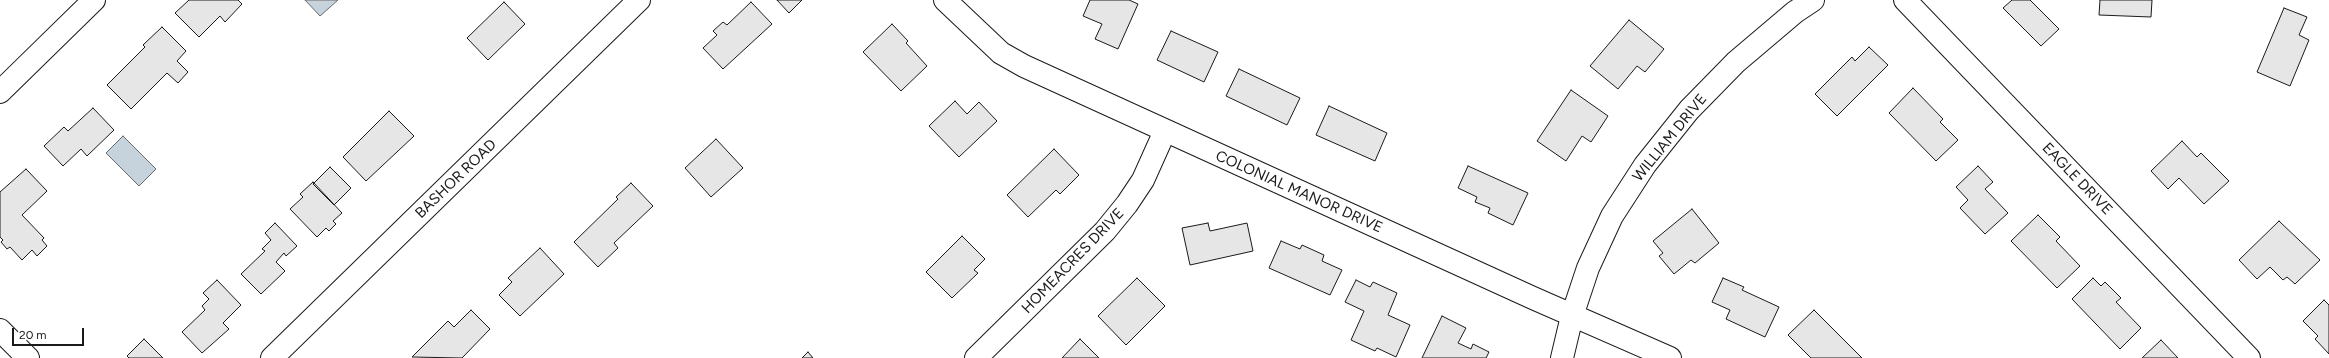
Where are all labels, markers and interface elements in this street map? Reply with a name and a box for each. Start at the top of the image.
street label: WILLIAM DRIVE [1629,90,1711,186]
street label: BASHOR ROAD [412,136,500,222]
street label: EAGLE DRIVE [2038,139,2116,219]
street label: COLONIAL MANOR DRIVE [1213,147,1385,237]
street label: HOMEACRES DRIVE [1018,205,1128,317]
scale bar [14,320,86,346]
text: 20 m [19,328,47,342]

